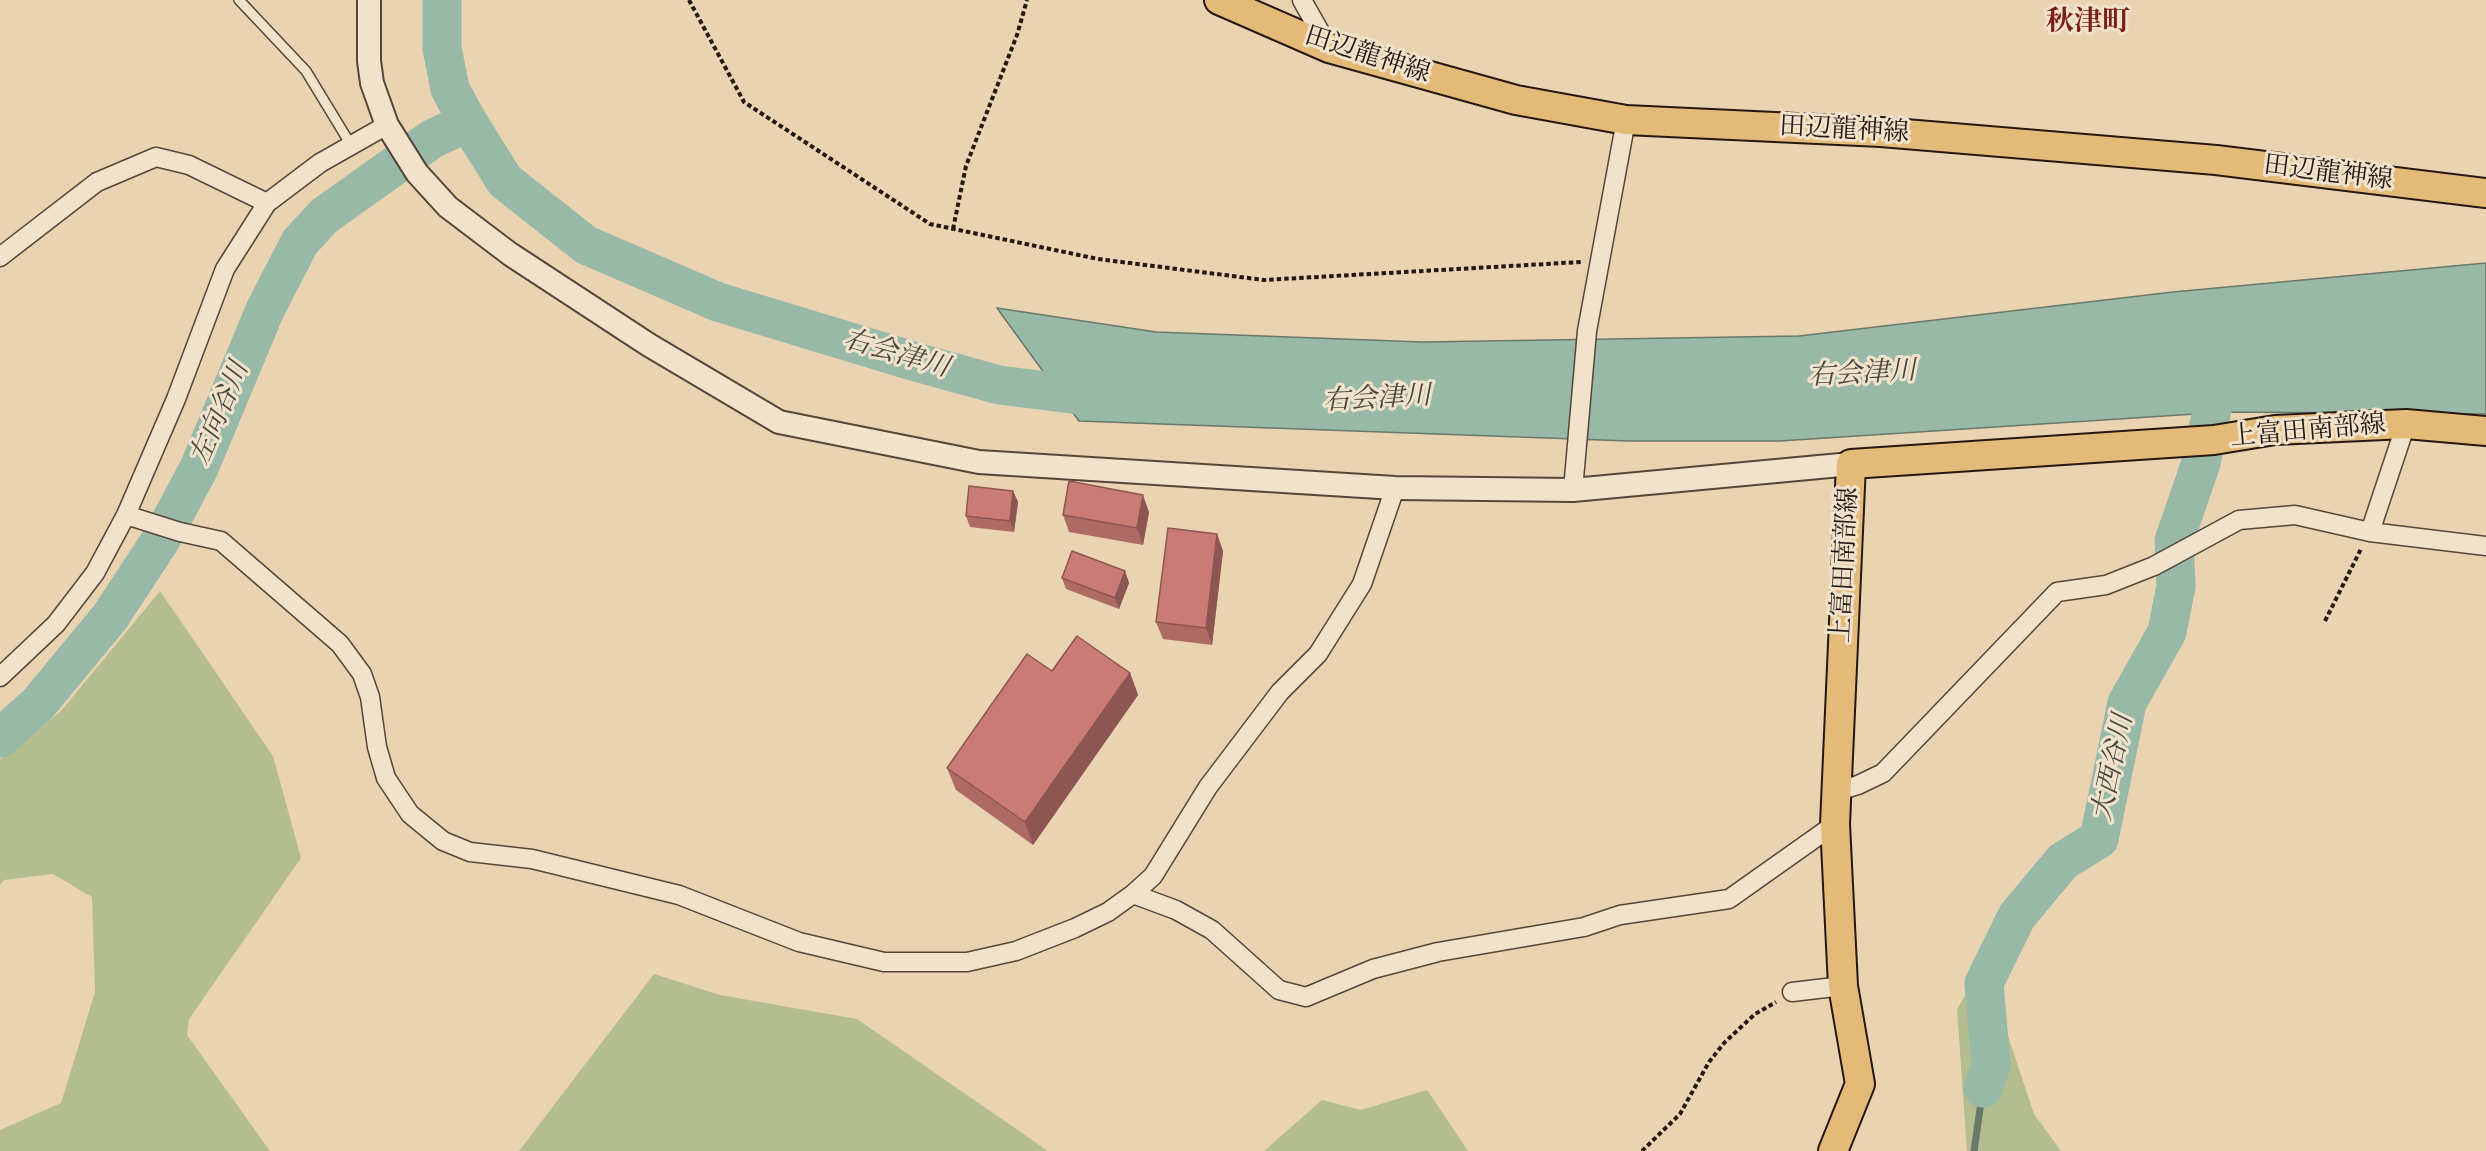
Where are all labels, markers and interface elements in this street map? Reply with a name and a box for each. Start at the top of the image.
district label: 秋津町 [2046,7,2130,41]
street label: 田辺龍神線 [1300,21,1434,91]
street label: 田辺龍神線 [1778,112,1910,150]
street label: 田辺龍神線 [2262,151,2394,197]
water label: 右会津川 [840,325,952,385]
water label: 右会津川 [1807,356,1917,394]
water label: 左向谷川 [185,358,257,470]
water label: 右会津川 [1322,381,1432,419]
street label: 上富田南部線 [2229,410,2387,454]
street label: 上富田南部線 [1826,486,1866,644]
water label: 大西谷川 [2087,712,2141,824]

